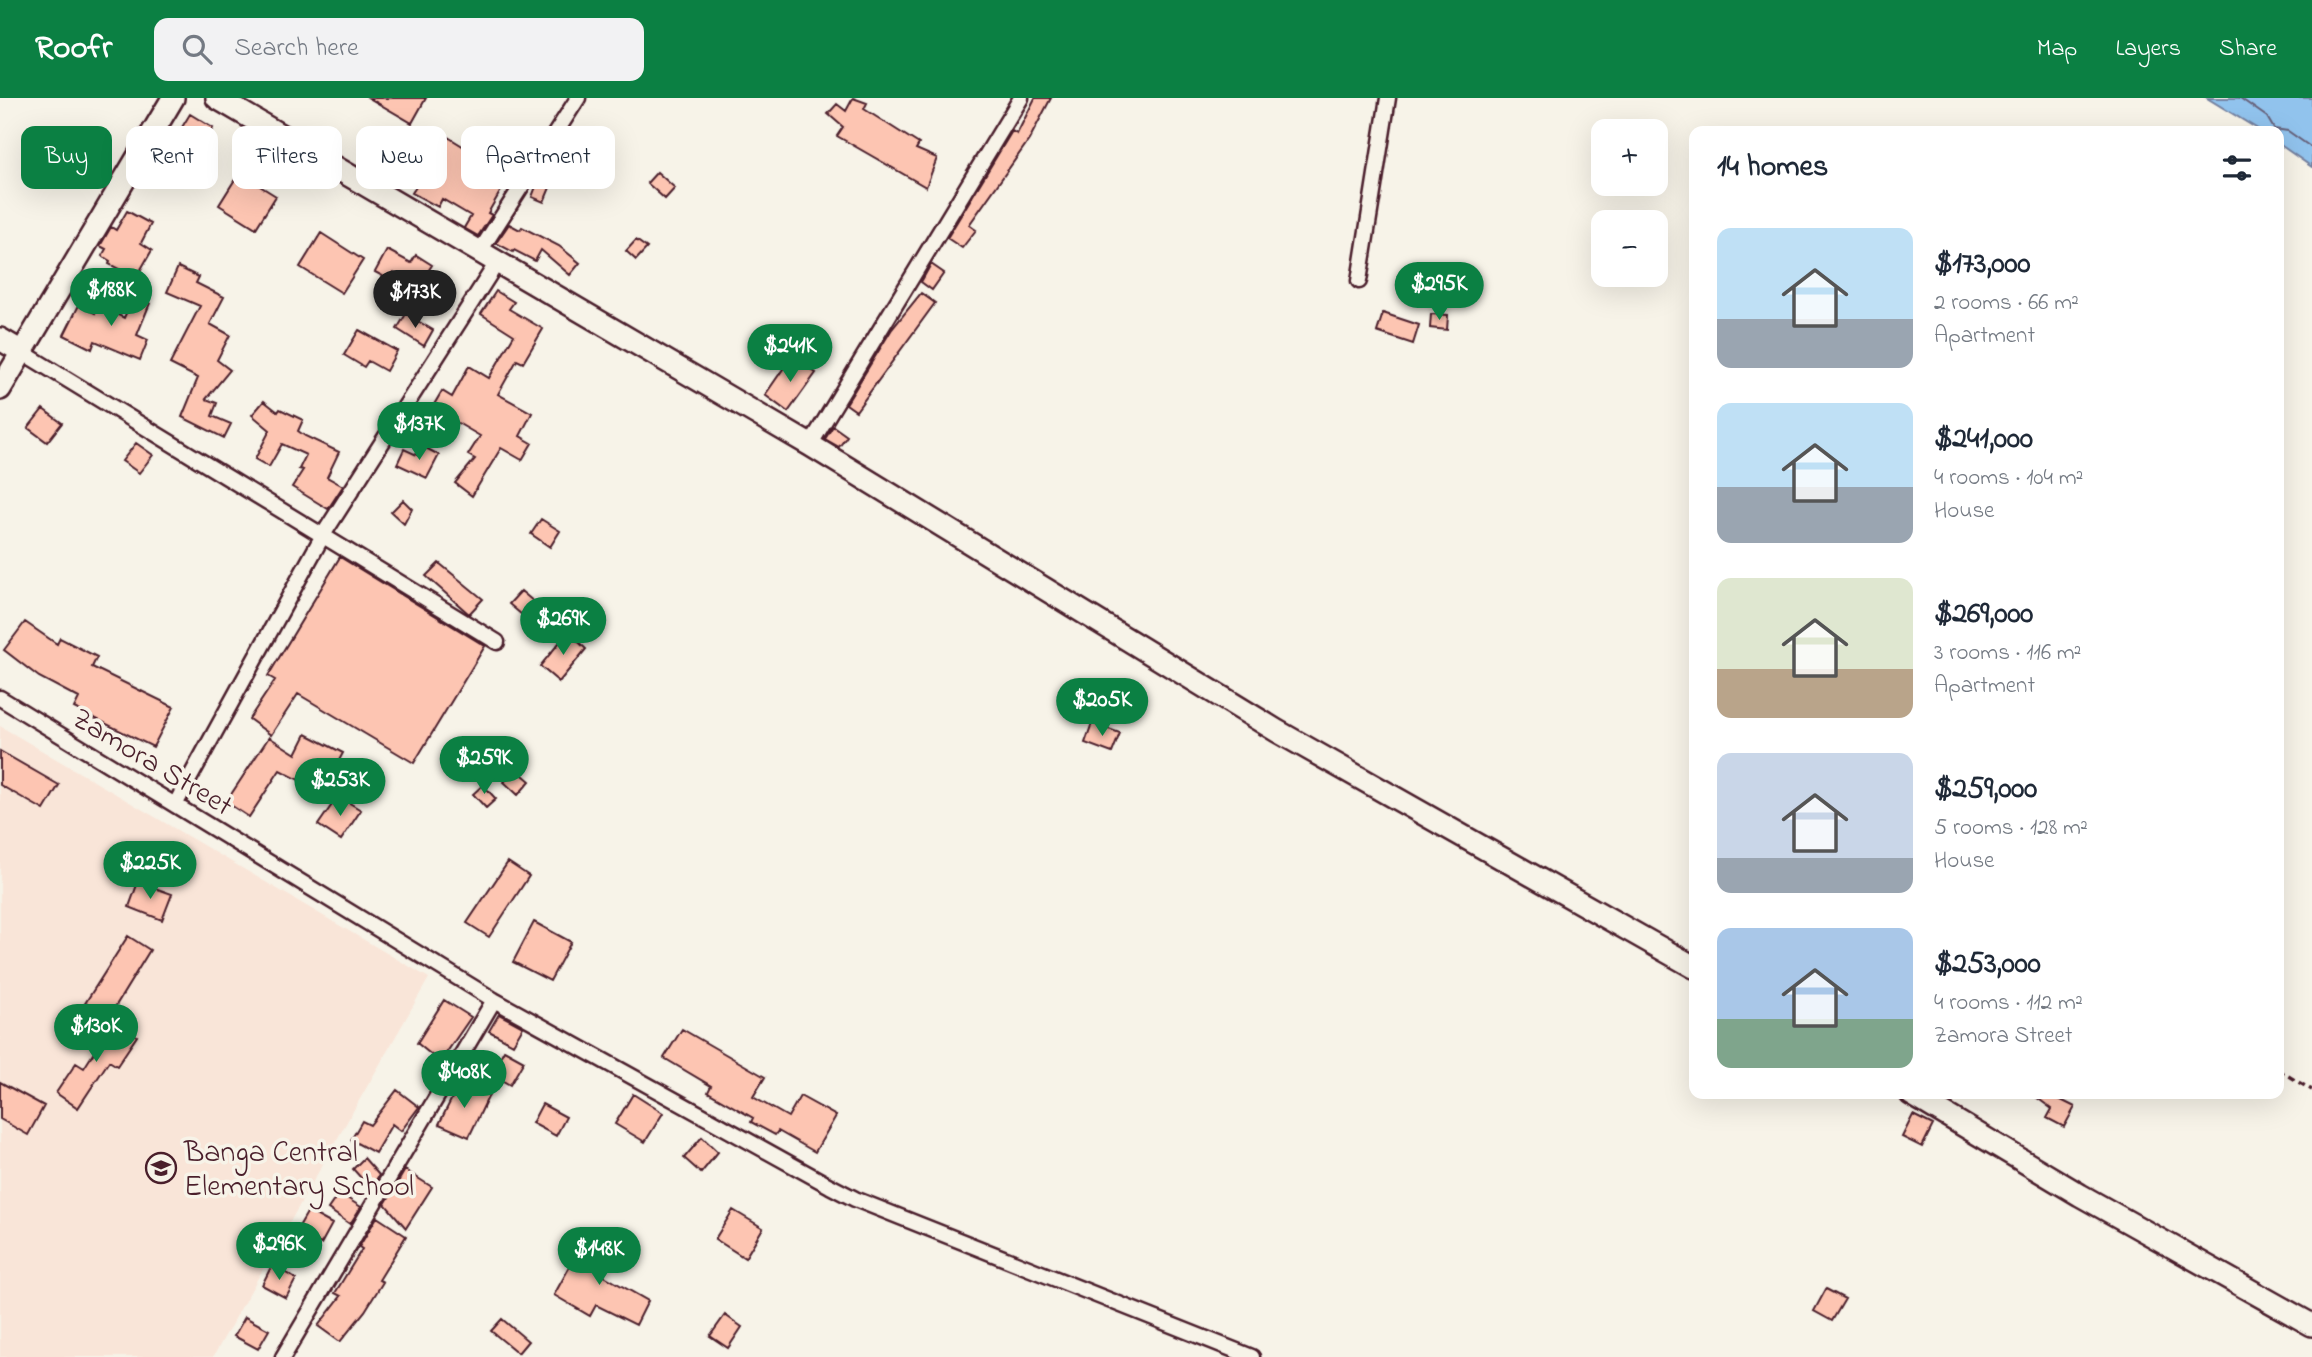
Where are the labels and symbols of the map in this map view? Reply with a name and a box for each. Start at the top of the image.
pin: $295K [1390,262,1488,322]
pin: $188K [62,268,160,328]
pin: $173K [366,271,464,330]
pin: $241K [741,324,839,384]
pin: $137K [370,402,468,462]
pin: $269K [514,598,612,657]
pin: $205K [1053,678,1151,738]
street label: Zamora Street [63,698,240,829]
pin: $259K [435,736,533,796]
pin: $253K [291,758,389,818]
pin: $225K [101,842,199,901]
pin: $130K [47,1004,145,1064]
pin: $408K [415,1051,513,1110]
place label: Banga Central Elementary School [183,1132,414,1210]
school or university icon: Banga Central Elementary School [144,1151,178,1185]
pin: $296K [230,1222,328,1282]
pin: $148K [550,1228,648,1287]

